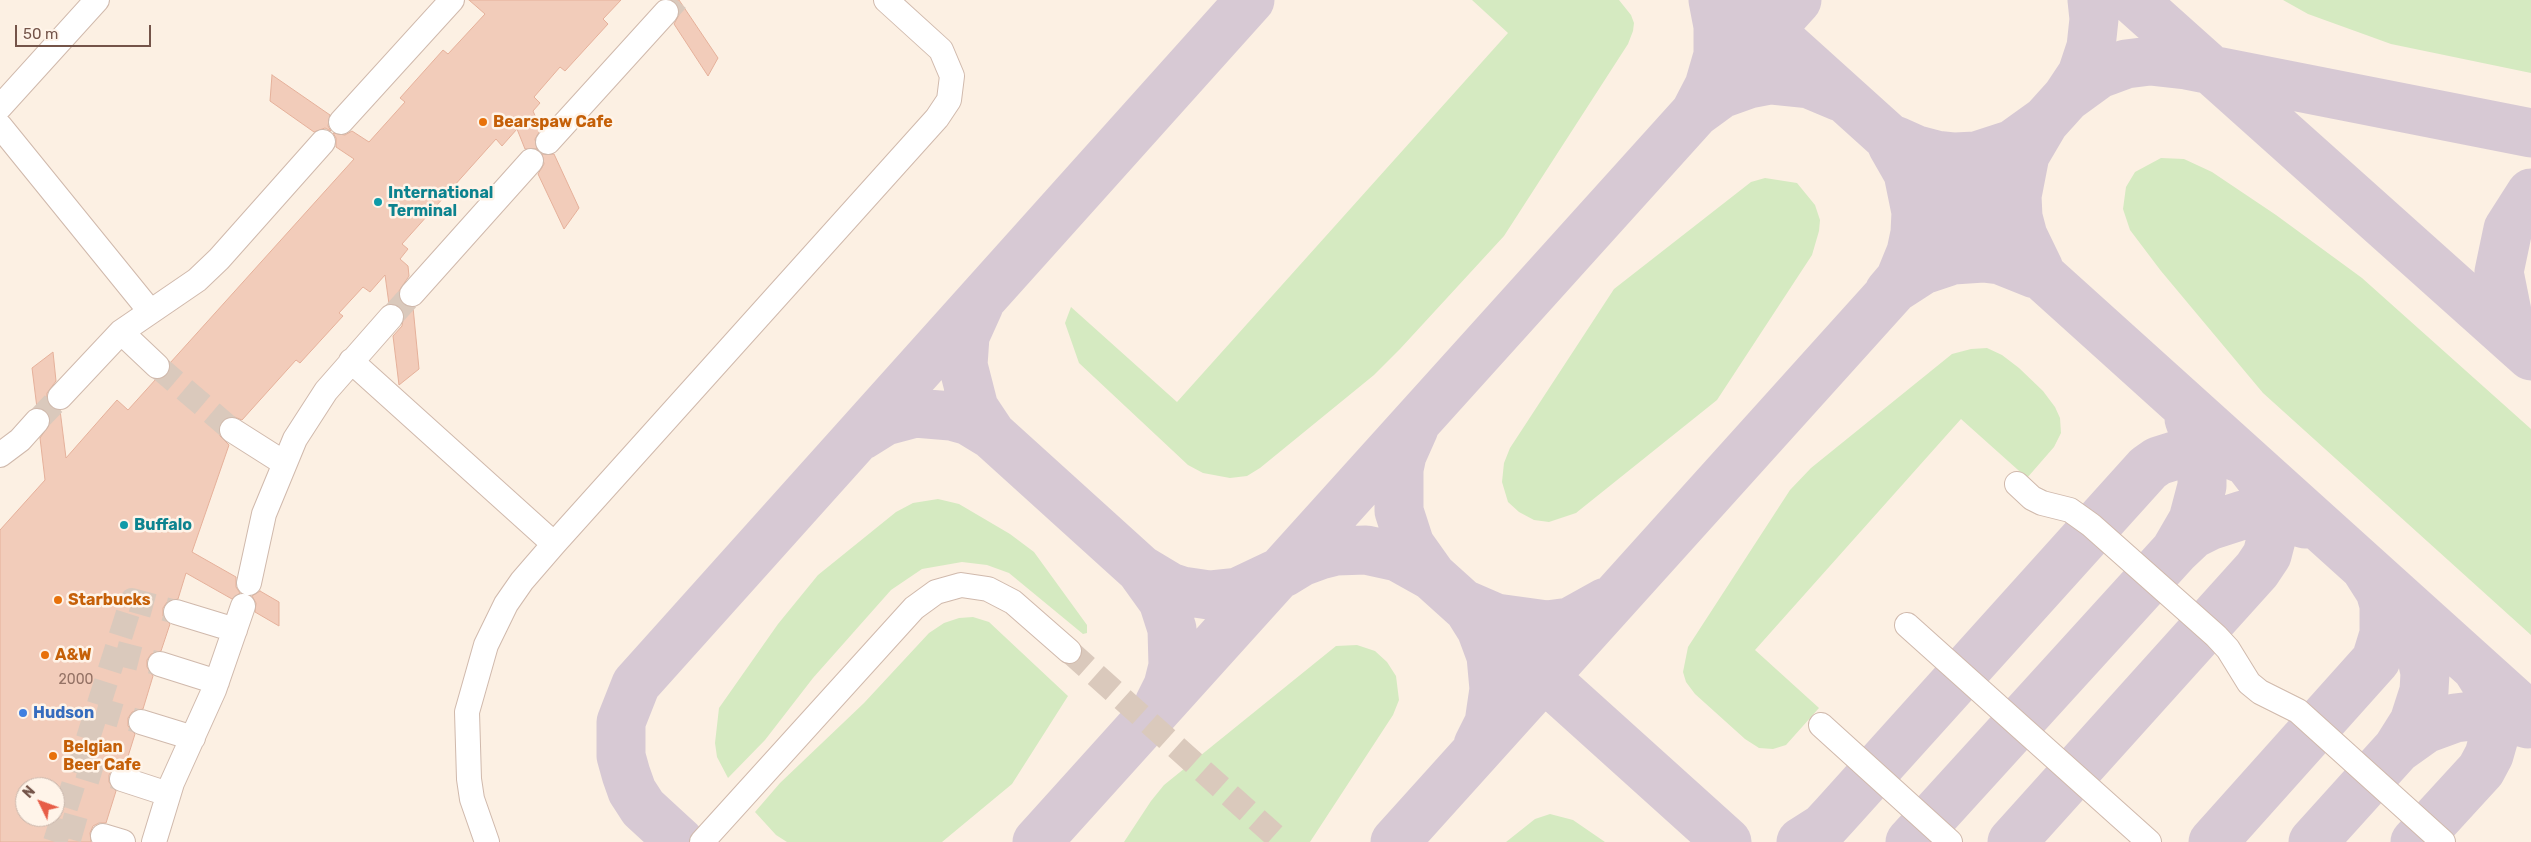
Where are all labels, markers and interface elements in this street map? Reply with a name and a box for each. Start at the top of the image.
scale bar [18,15,154,47]
text: 50 m [23,25,58,43]
place label: Bearspaw Cafe [493,112,613,132]
marker: Bearspaw Cafe [477,116,489,128]
place label: International Terminal [388,183,493,221]
marker: International Terminal [372,196,384,208]
place label: Buffalo [134,515,192,535]
marker: Buffalo [118,519,130,531]
place label: Starbucks [68,590,151,610]
marker: Starbucks [52,594,64,606]
place label: A&W [55,645,92,665]
marker: A&W [39,649,51,661]
house number: 2000 [59,672,93,688]
place label: Hudson [33,703,94,723]
marker: Hudson [17,707,29,719]
place label: Belgian Beer Cafe [63,737,141,775]
marker: Belgian Beer Cafe [47,750,59,762]
north arrow [15,777,65,827]
text: N [20,783,39,802]

